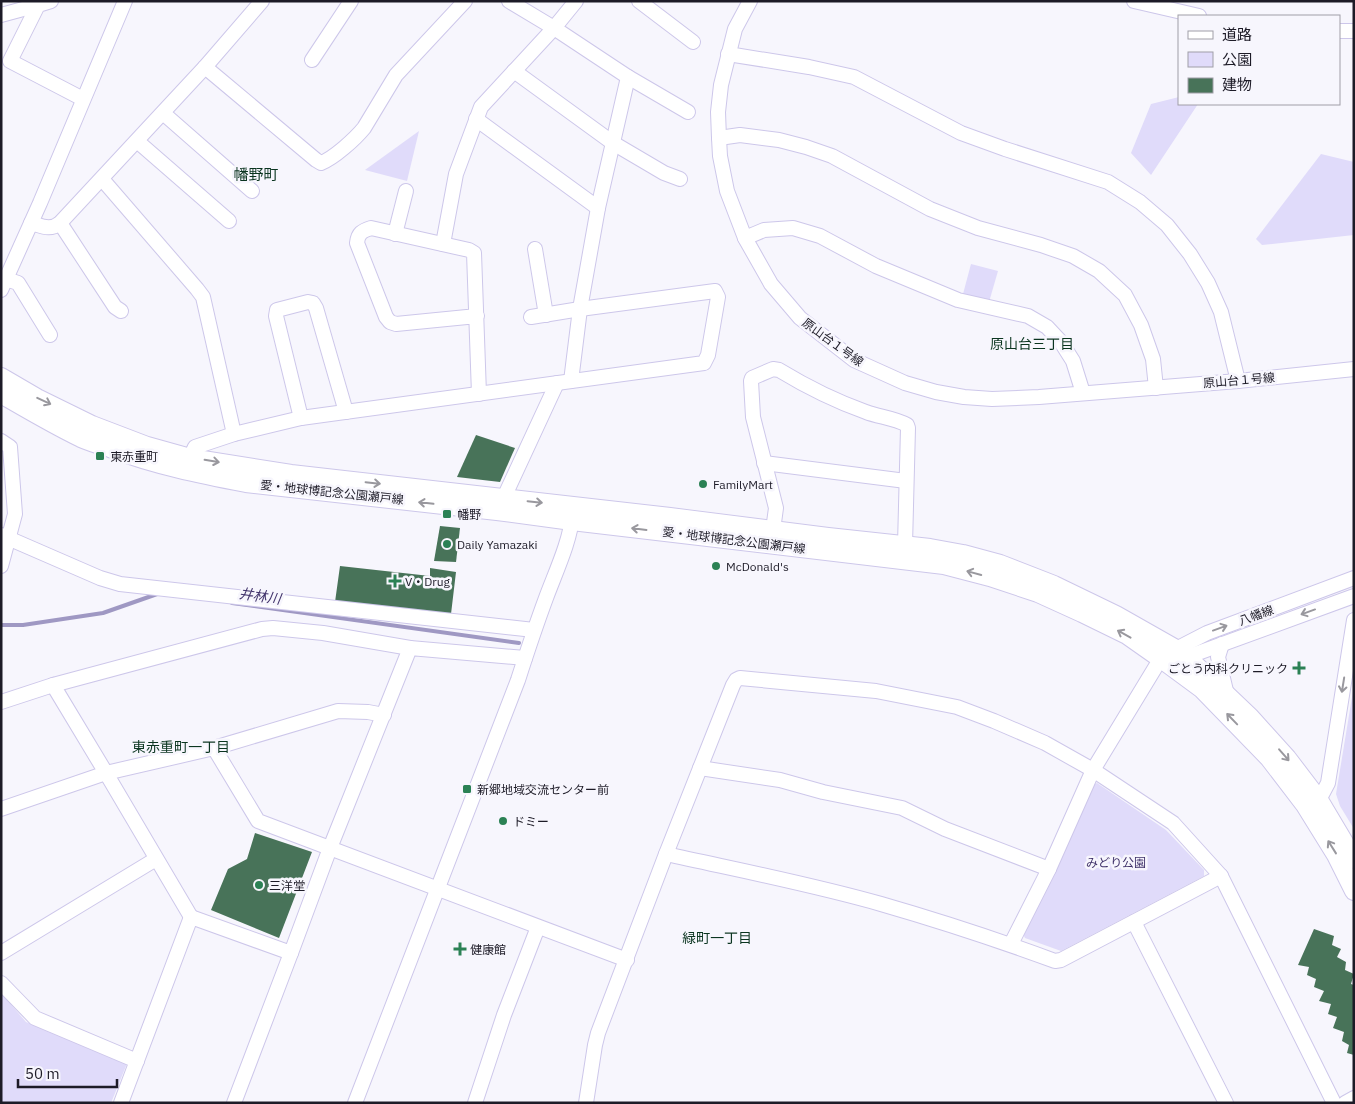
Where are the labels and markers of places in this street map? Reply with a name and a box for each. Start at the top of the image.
place label: 東赤重町 [110,449,158,464]
marker: 東赤重町 [94,450,106,462]
place label: FamilyMart [713,477,773,492]
marker: FamilyMart [697,478,709,490]
place label: 幡野 [457,507,481,522]
marker: 幡野 [441,508,453,520]
place label: Daily Yamazaki [457,537,538,552]
marker: Daily Yamazaki [441,538,453,550]
place label: McDonald's [726,559,789,574]
marker: McDonald's [710,560,722,572]
place label: V・Drug [405,574,451,589]
marker: V・Drug [389,575,401,587]
place label: ごとう内科クリニック [1168,661,1288,676]
marker: ごとう内科クリニック [1292,661,1306,675]
place label: 新郷地域交流センター前 [477,782,609,797]
marker: 新郷地域交流センター前 [461,783,473,795]
place label: ドミー [513,814,549,829]
marker: ドミー [497,815,509,827]
place label: 三洋堂 [269,878,305,893]
marker: 三洋堂 [253,879,265,891]
place label: 健康館 [470,942,506,957]
marker: 健康館 [454,943,466,955]

